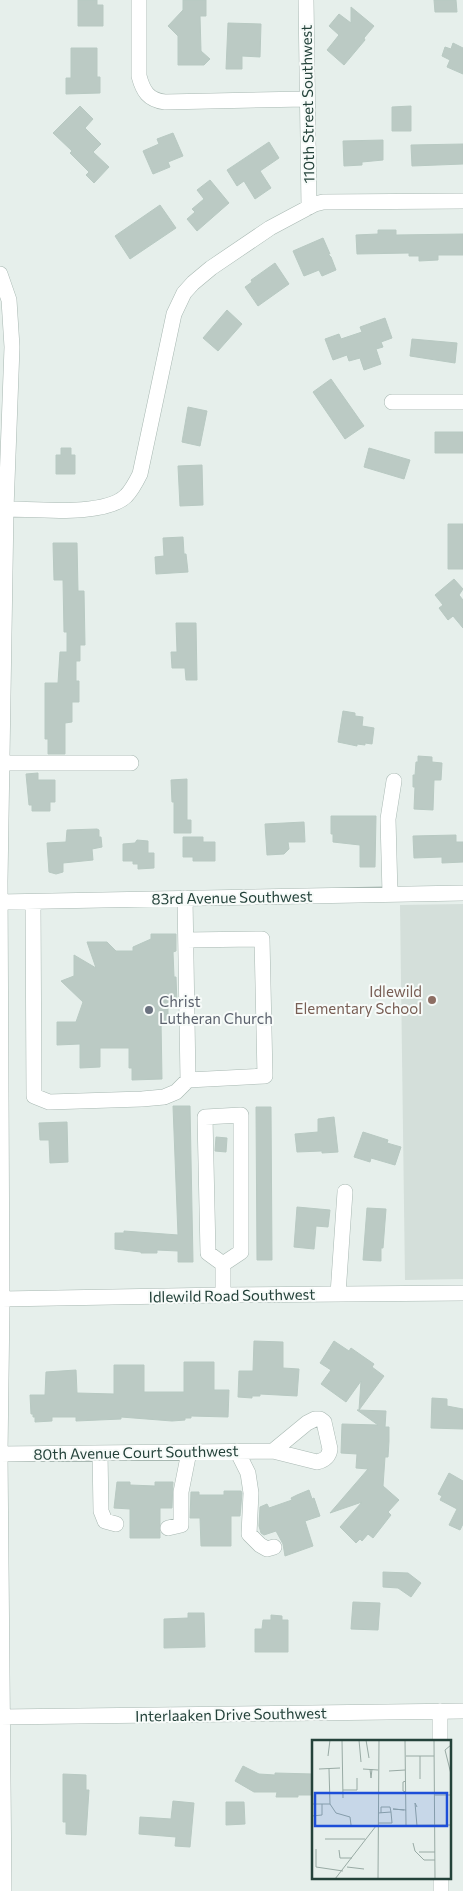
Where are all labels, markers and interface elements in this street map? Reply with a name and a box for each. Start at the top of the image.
street label: 110th Street Southwest [297,24,317,184]
street label: 83rd Avenue Southwest [151,887,313,907]
place label: Idlewild Elementary School [295,982,422,1017]
place label: Christ Lutheran Church [159,992,273,1027]
marker: Idlewild Elementary School [426,994,438,1006]
marker: Christ Lutheran Church [143,1004,155,1016]
street label: Idlewild Road Southwest [148,1285,316,1305]
street label: 80th Avenue Court Southwest [33,1441,239,1463]
street label: Interlaaken Drive Southwest [135,1703,327,1725]
inset map [312,1740,450,1878]

